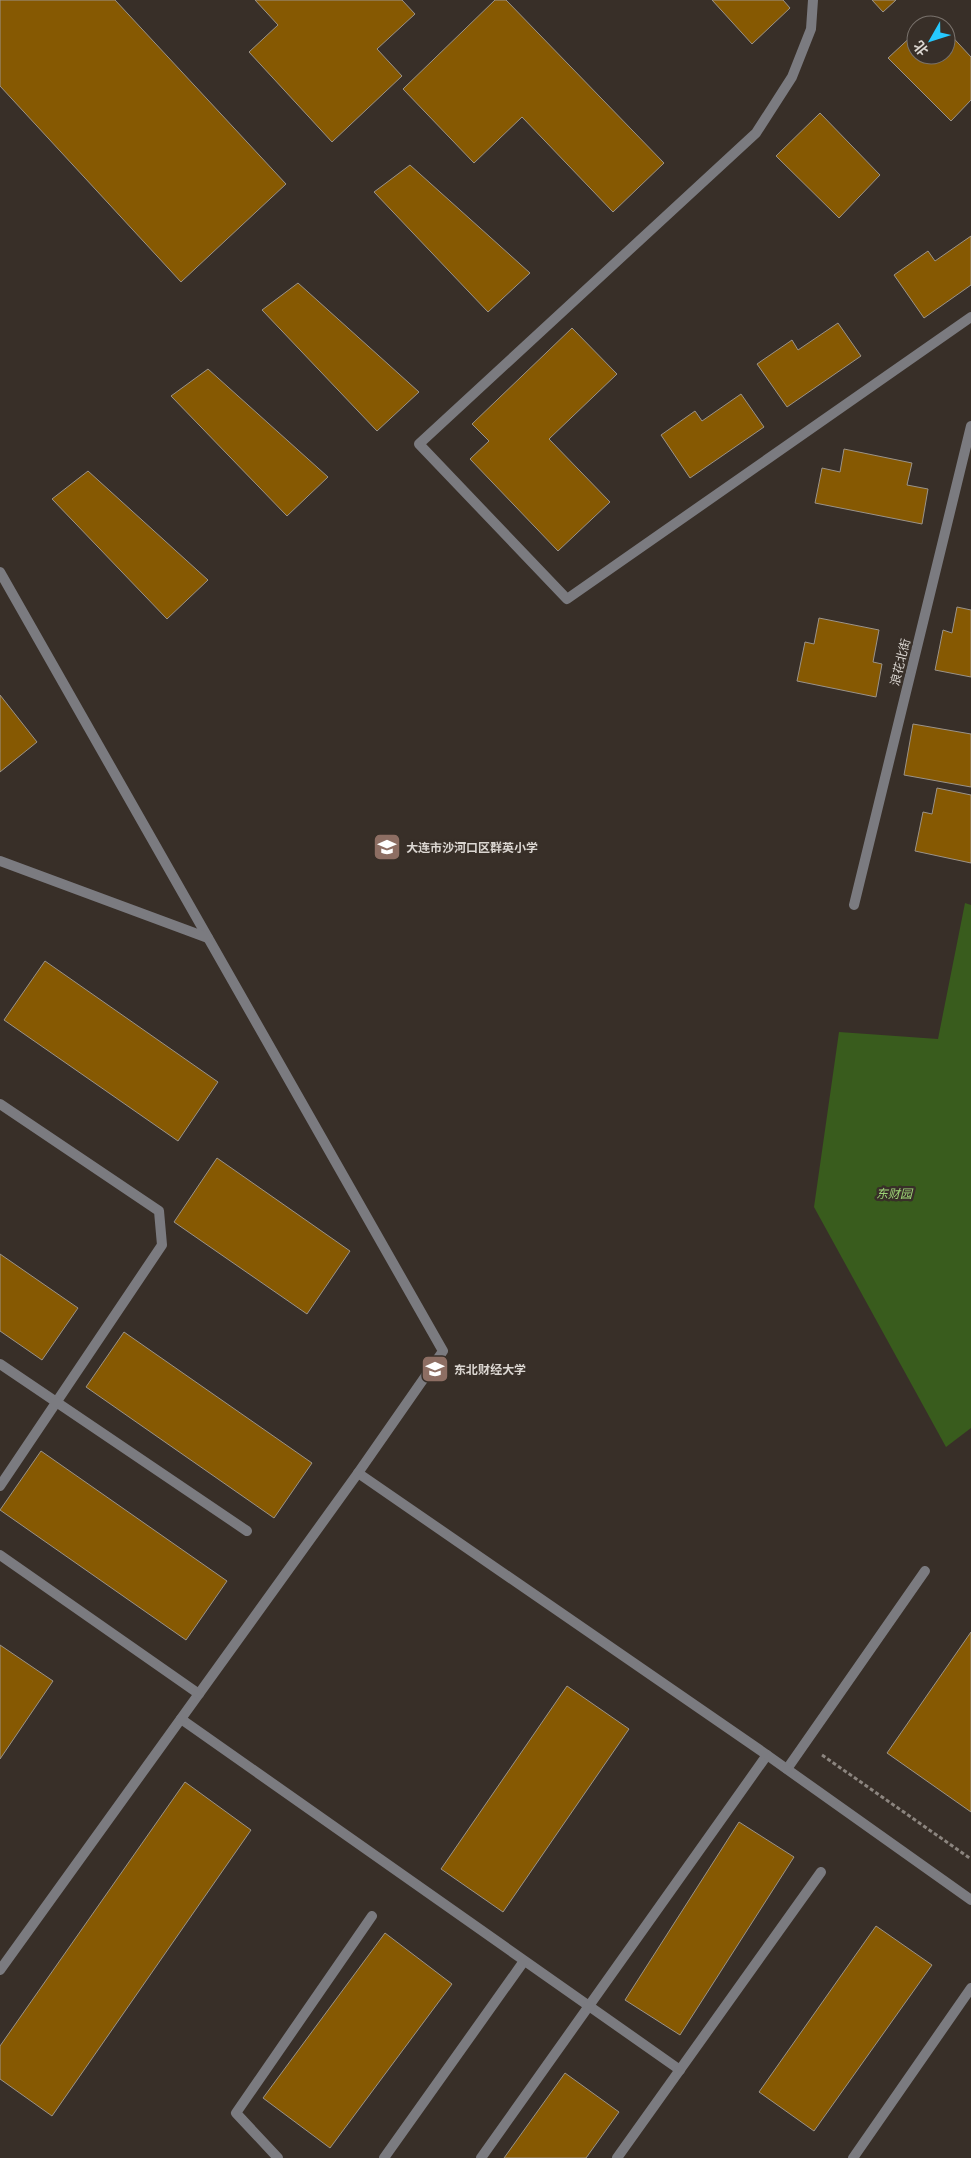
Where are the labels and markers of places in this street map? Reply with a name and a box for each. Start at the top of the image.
school or university icon: 大连市沙河口区群英小学 [372,832,402,862]
place label: 大连市沙河口区群英小学 [406,840,538,855]
school or university icon: 东北财经大学 [420,1354,450,1384]
place label: 东北财经大学 [454,1362,526,1377]

